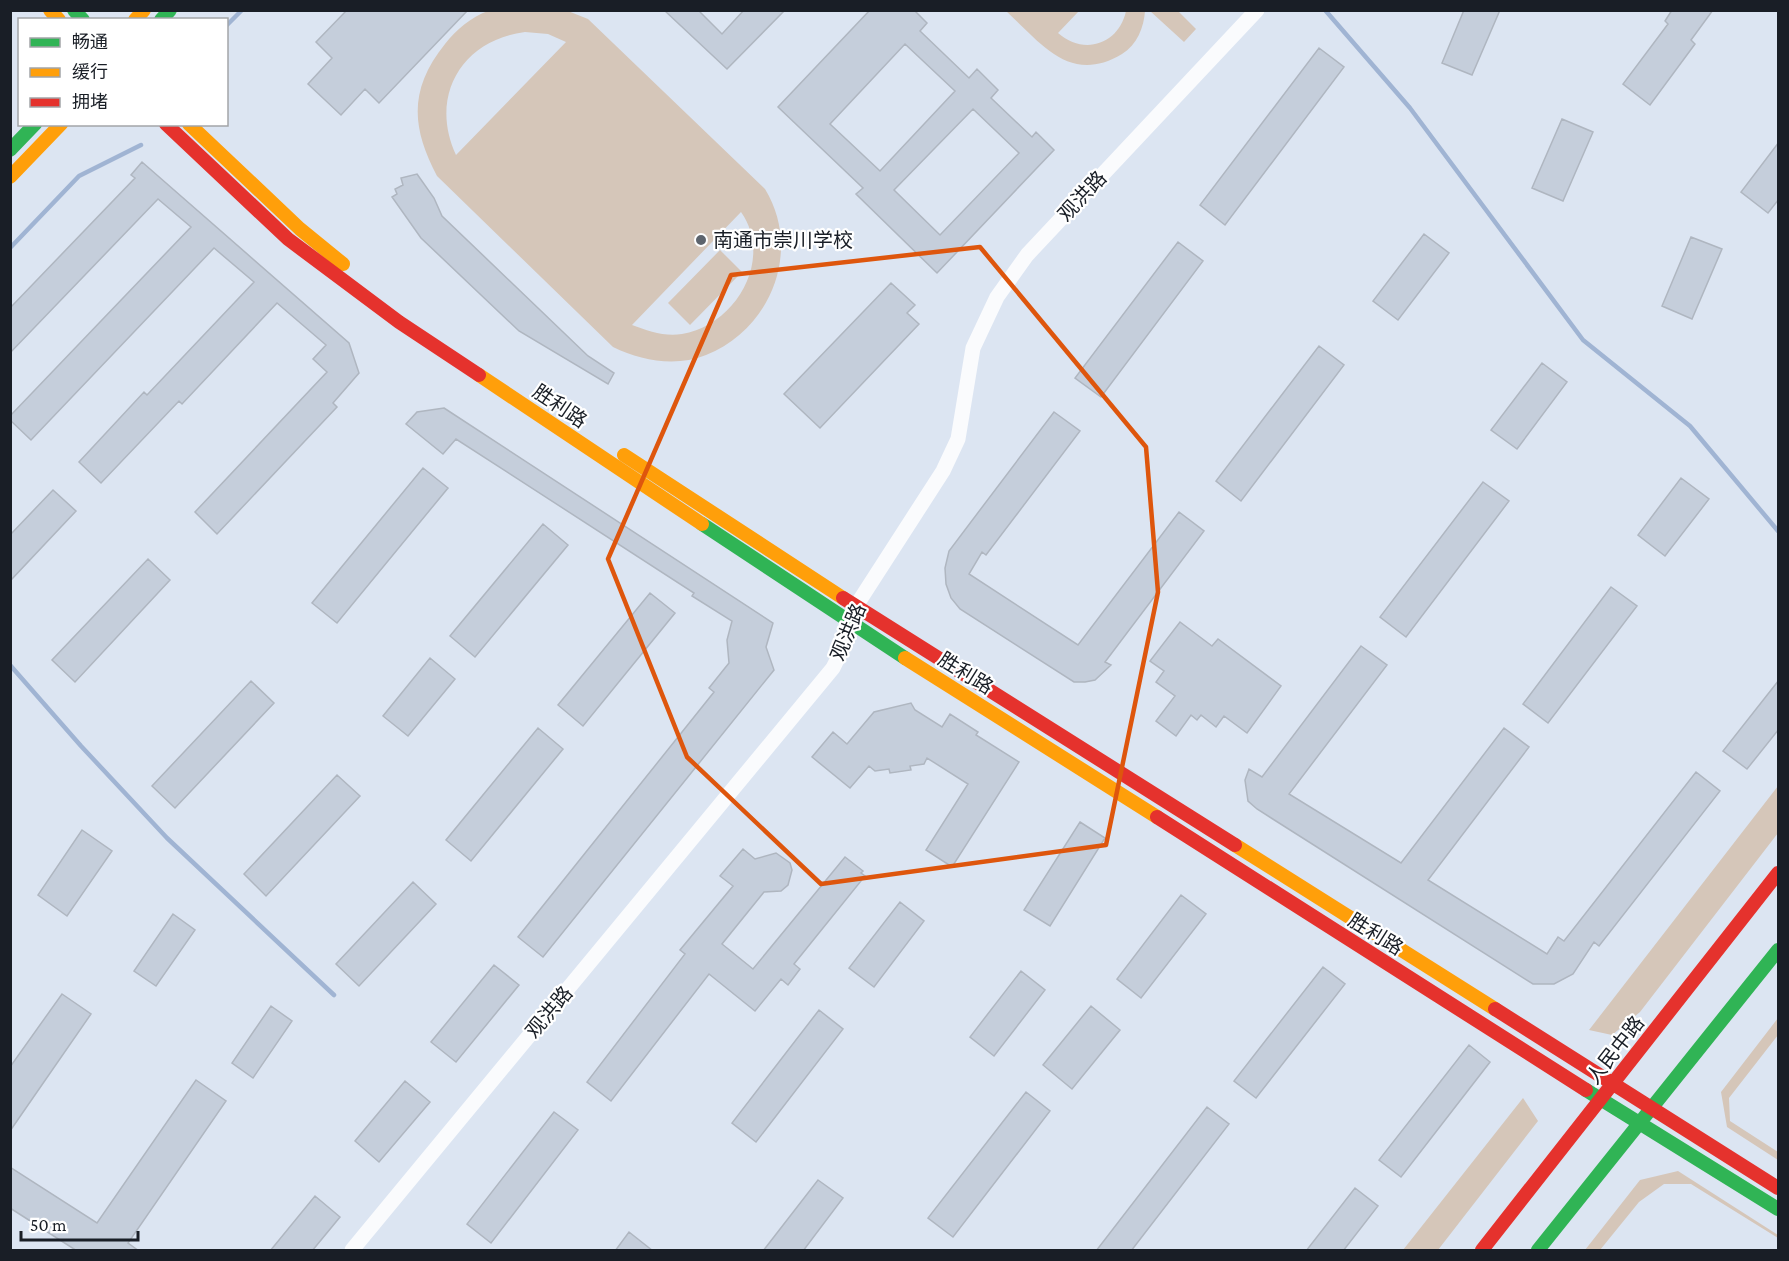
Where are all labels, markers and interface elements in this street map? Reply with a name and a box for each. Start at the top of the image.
legend [18,18,228,126]
text: 畅通 [72,32,108,52]
text: 缓行 [72,62,108,82]
text: 拥堵 [72,92,108,112]
street label: 观洪路 [1053,167,1111,225]
place label: 南通市崇川学校 [713,229,853,251]
marker: 南通市崇川学校 [694,233,708,247]
street label: 胜利路 [529,380,591,432]
street label: 观洪路 [826,600,870,664]
street label: 胜利路 [935,648,997,698]
street label: 胜利路 [1345,909,1407,959]
street label: 观洪路 [521,982,577,1042]
street label: 人民中路 [1582,1012,1648,1088]
scale bar [21,1204,138,1242]
text: 50 m [30,1215,67,1235]

